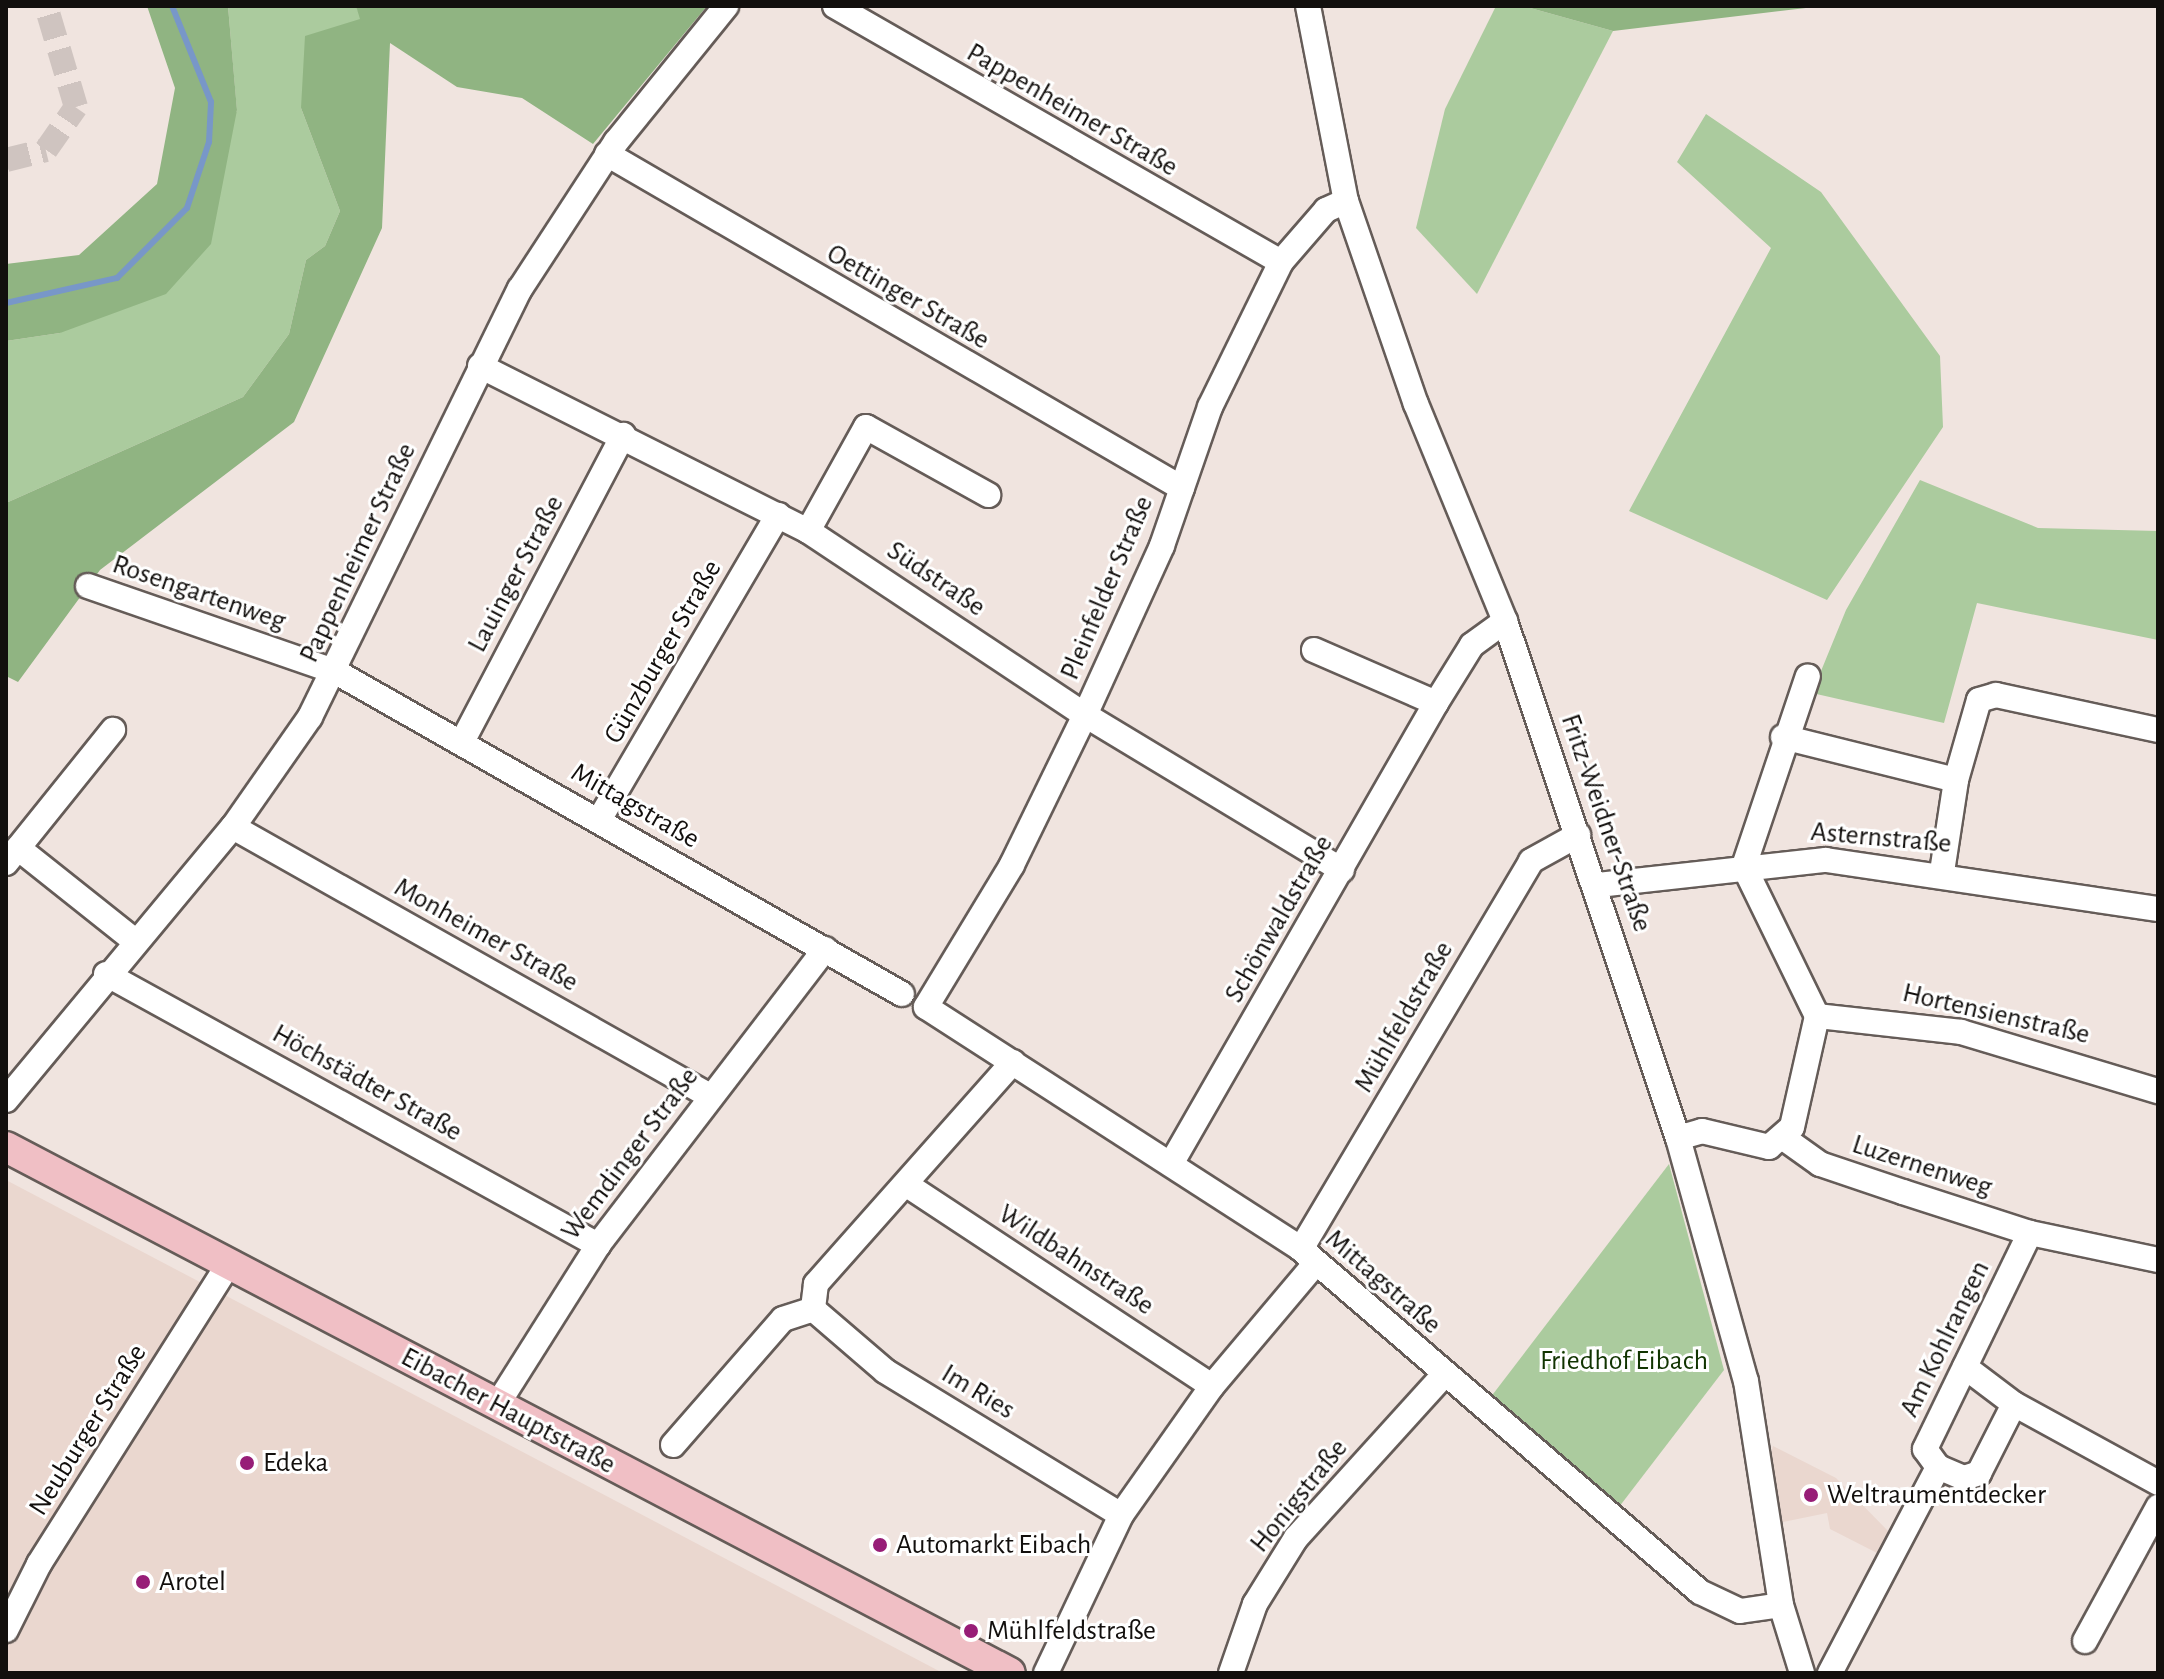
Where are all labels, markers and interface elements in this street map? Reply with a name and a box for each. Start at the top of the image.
street label: Pappenheimer Straße [960,36,1184,184]
street label: Oettinger Straße [821,237,995,357]
street label: Pappenheimer Straße [292,438,424,668]
street label: Lauinger Straße [461,490,571,658]
street label: Pleinfelder Straße [1053,491,1161,685]
street label: Südstraße [880,534,992,624]
street label: Rosengartenweg [108,548,290,638]
street label: Günzburger Straße [597,554,729,750]
street label: Fritz-Weidner-Straße [1553,710,1659,936]
street label: Mittagstraße [565,756,705,856]
street label: Asternstraße [1809,815,1953,861]
street label: Schönwaldstraße [1218,829,1340,1009]
street label: Monheimer Straße [388,871,584,999]
street label: Mühlfeldstraße [1347,935,1461,1099]
street label: Hortensienstraße [1899,976,2093,1052]
street label: Höchstädter Straße [266,1017,468,1149]
street label: Wemdinger Straße [554,1061,706,1247]
street label: Luzernenweg [1848,1128,1996,1204]
street label: Wildbahnstraße [992,1197,1160,1323]
street label: Mittagstraße [1318,1223,1448,1341]
street label: Am Kohlrangen [1893,1255,1997,1423]
street label: Neuburger Straße [22,1338,154,1522]
street label: Eibacher Hauptstraße [395,1340,621,1482]
park label: Friedhof Eibach [1540,1344,1708,1378]
street label: Im Ries [935,1357,1021,1427]
street label: Honigstraße [1243,1432,1355,1560]
place label: Edeka [263,1446,328,1480]
marker: Edeka [238,1454,256,1472]
place label: Weltraumentdecker [1827,1478,2046,1512]
marker: Weltraumentdecker [1802,1486,1820,1504]
place label: Automarkt Eibach [896,1528,1091,1562]
marker: Automarkt Eibach [871,1536,889,1554]
place label: Arotel [159,1565,226,1599]
marker: Arotel [134,1573,152,1591]
place label: Mühlfeldstraße [987,1614,1156,1648]
marker: Mühlfeldstraße [962,1622,980,1640]

